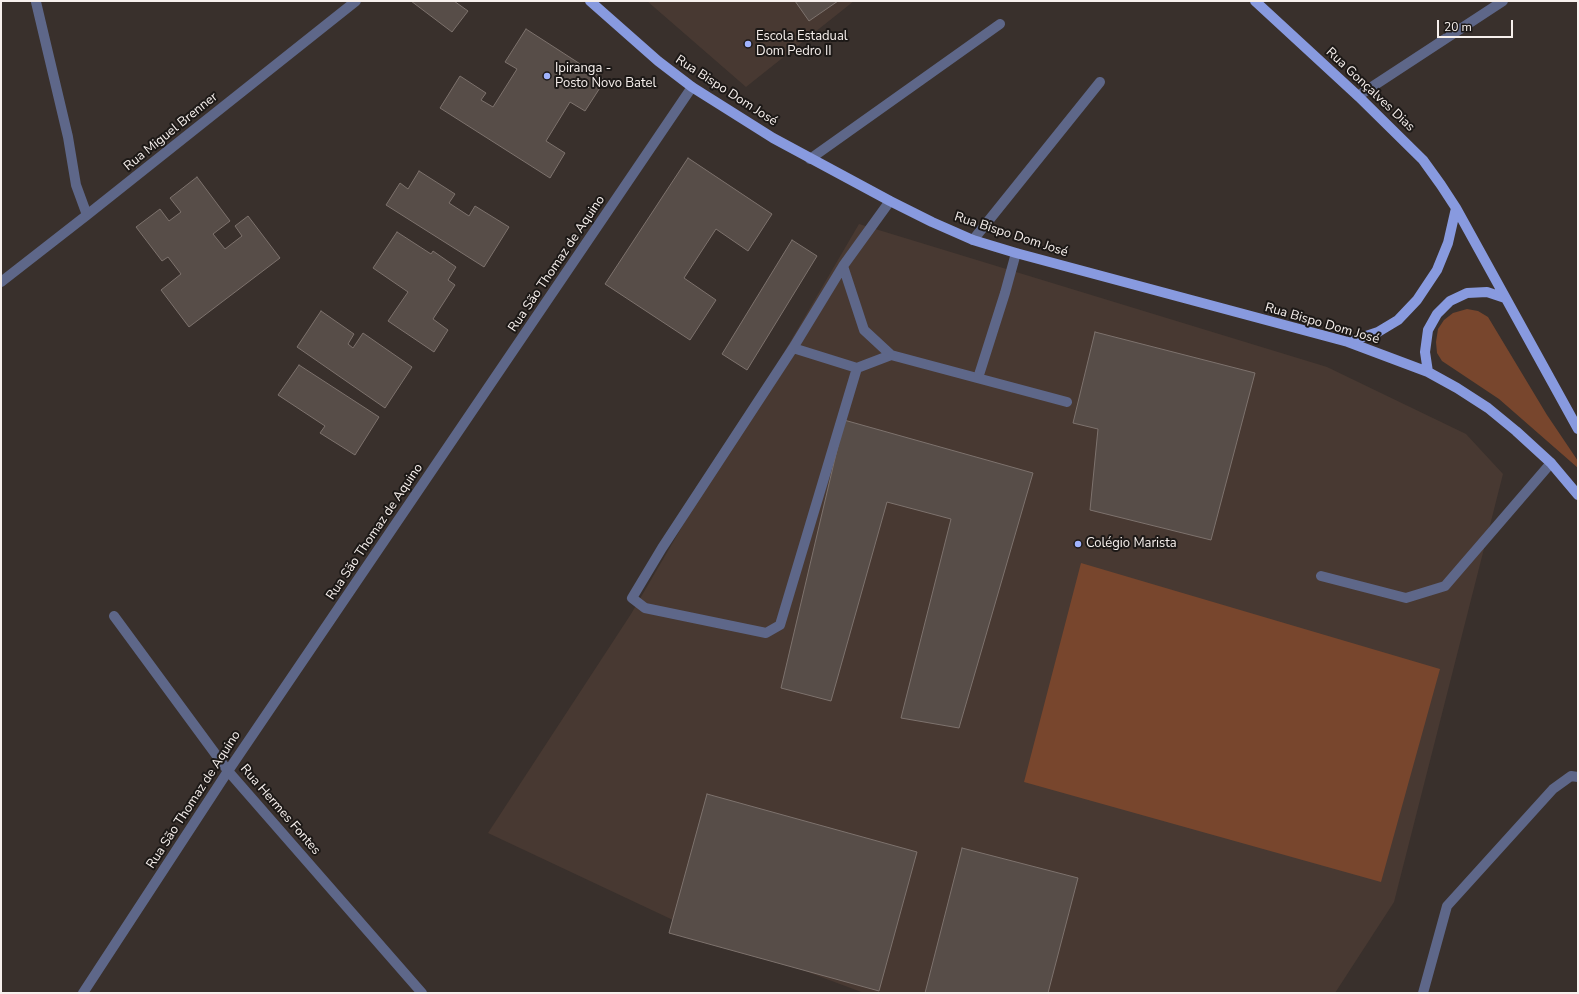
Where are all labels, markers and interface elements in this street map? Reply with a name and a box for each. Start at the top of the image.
scale bar [1439,12,1515,38]
text: 20 m [1444,19,1472,35]
place label: Escola Estadual Dom Pedro II [756,29,848,60]
marker: Escola Estadual Dom Pedro II [743,39,753,49]
street label: Rua Gonçalves Dias [1322,45,1418,135]
street label: Rua Bispo Dom José [672,52,780,130]
place label: Ipiranga - Posto Novo Batel [555,61,656,92]
marker: Ipiranga - Posto Novo Batel [542,71,552,81]
street label: Rua Miguel Brenner [121,89,221,175]
street label: Rua São Thomaz de Aquino [505,193,609,335]
street label: Rua Bispo Dom José [952,209,1070,261]
street label: Rua Bispo Dom José [1263,300,1381,348]
street label: Rua São Thomaz de Aquino [323,461,427,603]
place label: Colégio Marista [1086,536,1177,552]
marker: Colégio Marista [1073,539,1083,549]
street label: Rua São Thomaz de Aquino [144,728,244,872]
street label: Rua Hermes Fontes [237,762,323,858]

